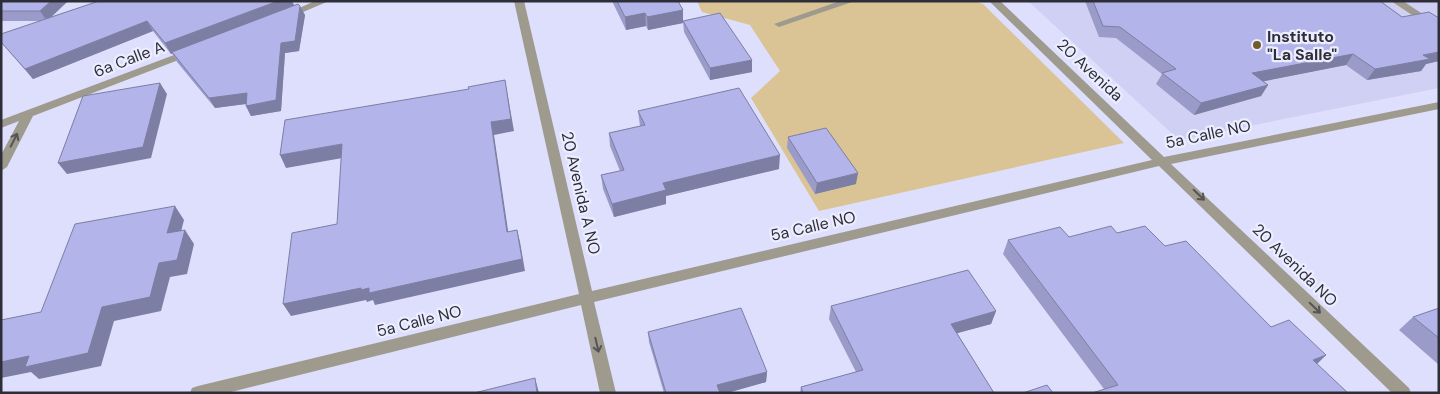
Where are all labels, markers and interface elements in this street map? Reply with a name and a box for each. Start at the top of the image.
place label: Instituto "La Salle" [1267,26,1337,65]
street label: 20 Avenida [1053,34,1127,106]
street label: 6a Calle A [91,36,168,82]
marker: Instituto "La Salle" [1251,39,1263,51]
street label: 5a Calle NO [1163,115,1253,153]
street label: 20 Avenida A NO [557,129,605,257]
one-way arrow [10,133,19,148]
one-way arrow [1192,189,1205,201]
street label: 5a Calle NO [768,206,858,246]
street label: 20 Avenida NO [1248,219,1342,311]
street label: 5a Calle NO [374,300,464,342]
one-way arrow [1309,302,1322,314]
one-way arrow [593,337,602,353]

